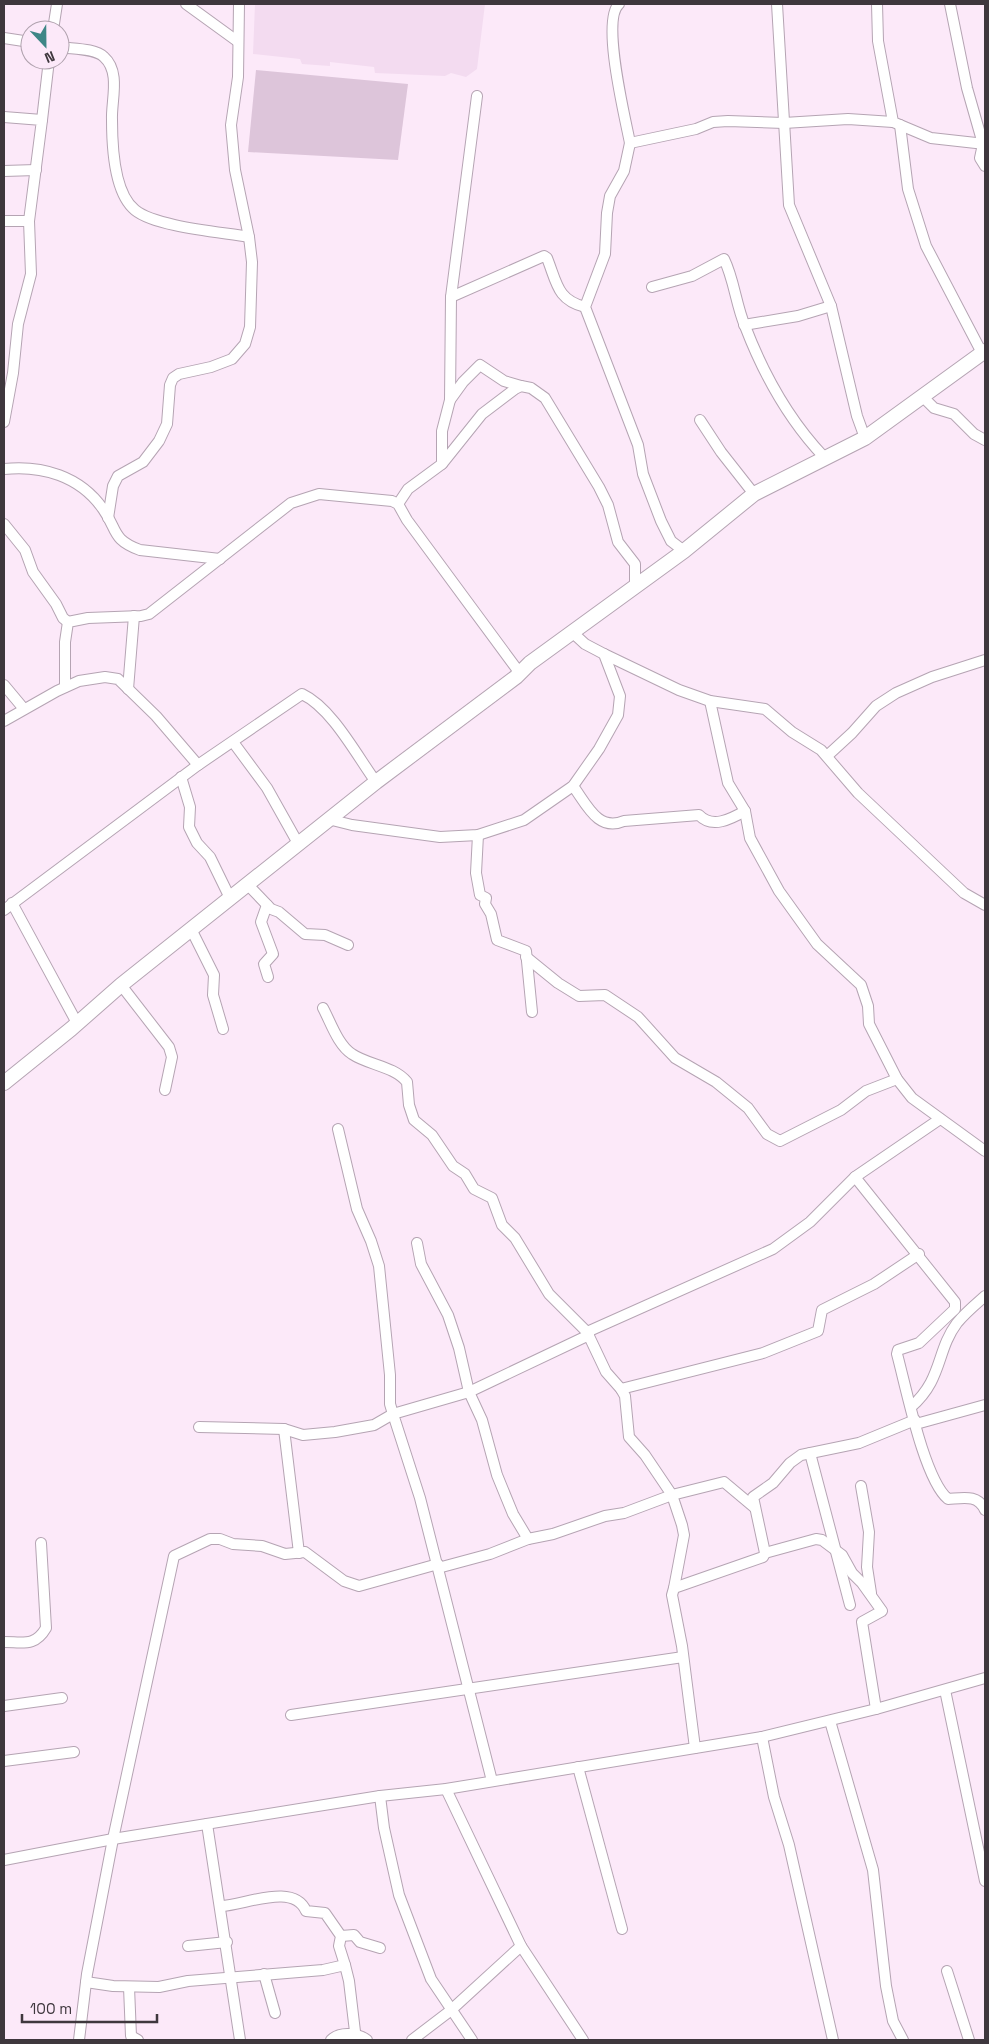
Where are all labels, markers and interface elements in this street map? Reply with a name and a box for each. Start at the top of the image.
north arrow [20,20,70,70]
text: N [42,47,58,67]
scale bar [22,1992,158,2024]
text: 100 m [30,1999,72,2018]

